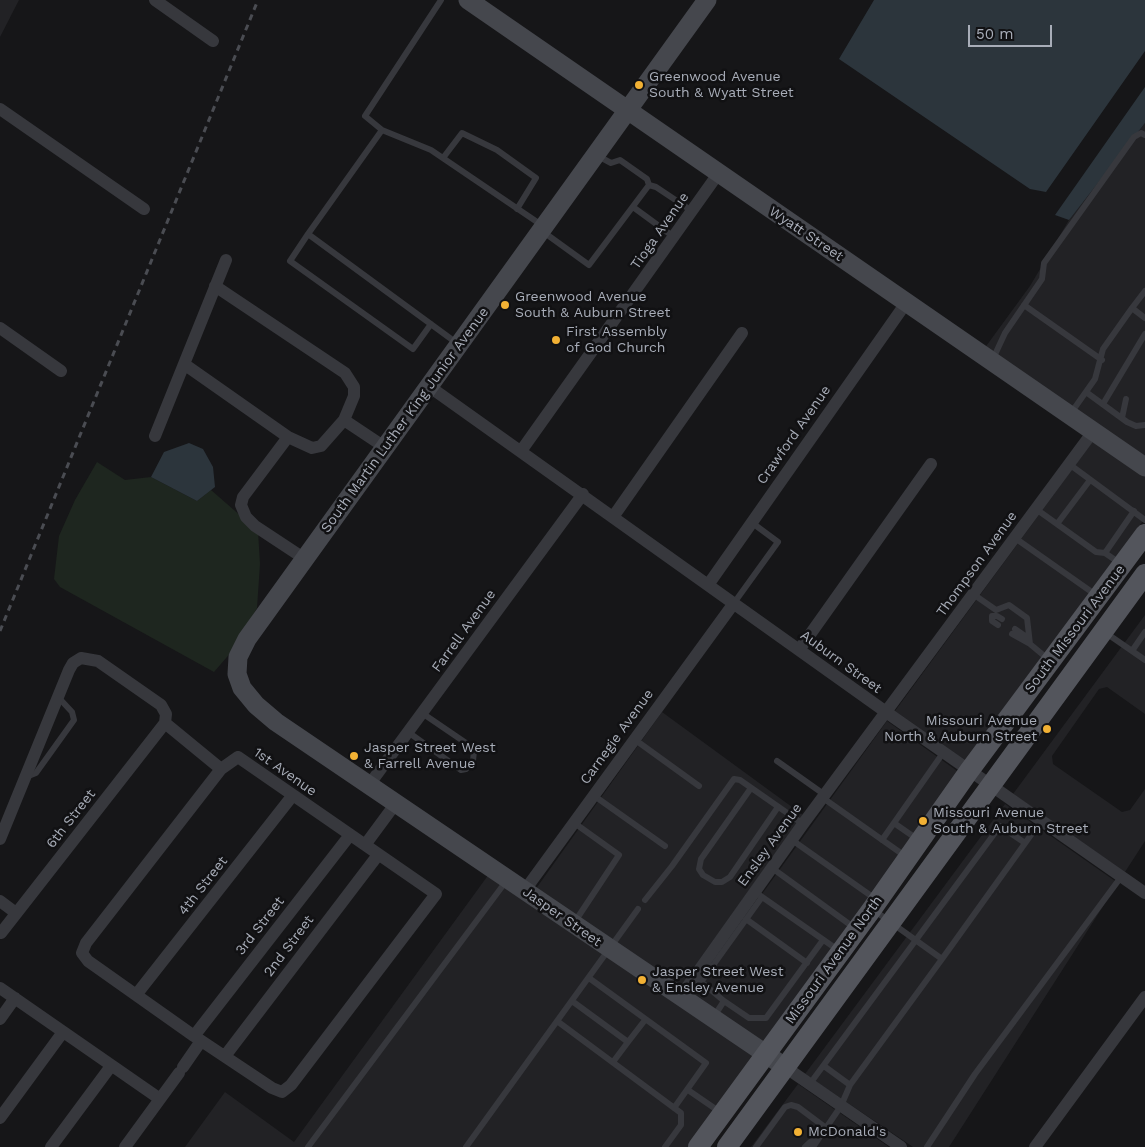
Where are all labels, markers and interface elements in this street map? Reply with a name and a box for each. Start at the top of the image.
scale bar [970,15,1054,47]
text: 50 m [976,25,1013,43]
place label: Greenwood Avenue South & Wyatt Street [649,69,794,102]
marker: Greenwood Avenue South & Wyatt Street [633,79,645,91]
street label: Tioga Avenue [627,189,693,273]
street label: Wyatt Street [766,203,846,265]
place label: Greenwood Avenue South & Auburn Street [515,289,670,322]
marker: Greenwood Avenue South & Auburn Street [499,299,511,311]
street label: South Martin Luther King Junior Avenue [318,304,492,536]
place label: First Assembly of God Church [566,324,667,357]
marker: First Assembly of God Church [550,334,562,346]
street label: Crawford Avenue [754,382,834,488]
street label: Thompson Avenue [933,508,1021,620]
street label: South Missouri Avenue [1021,561,1129,697]
street label: Farrell Avenue [428,586,500,676]
street label: Auburn Street [797,627,885,697]
street label: Carnegie Avenue [577,686,657,788]
place label: Missouri Avenue North & Auburn Street [884,713,1037,746]
marker: Missouri Avenue North & Auburn Street [1041,723,1053,735]
place label: Jasper Street West & Farrell Avenue [364,740,496,772]
street label: 1st Avenue [250,744,320,800]
marker: Jasper Street West & Farrell Avenue [348,750,360,762]
street label: 6th Street [43,786,99,852]
street label: Ensley Avenue [734,800,806,890]
place label: Missouri Avenue South & Auburn Street [933,805,1088,838]
marker: Missouri Avenue South & Auburn Street [917,815,929,827]
street label: 4th Street [175,853,231,919]
street label: Jasper Street [519,884,605,950]
street label: Missouri Avenue North [782,893,886,1027]
street label: 3rd Street [232,894,288,958]
street label: 2nd Street [260,912,318,980]
place label: Jasper Street West & Ensley Avenue [652,964,784,996]
marker: Jasper Street West & Ensley Avenue [636,974,648,986]
place label: McDonald's [808,1124,886,1140]
marker: McDonald's [792,1126,804,1138]

